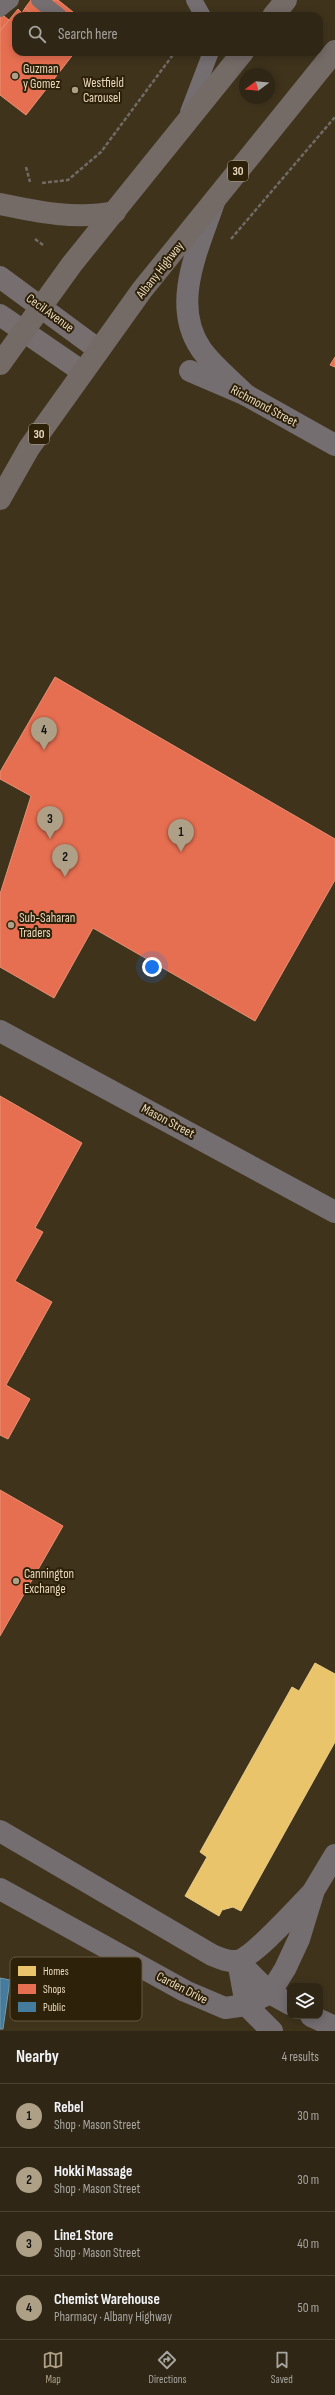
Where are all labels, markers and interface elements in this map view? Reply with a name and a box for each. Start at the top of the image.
search box [12,12,323,56]
icon: search [26,23,48,45]
text: Search here [58,25,118,44]
place label: Guzman y Gomez [23,61,61,92]
north arrow [239,68,275,104]
marker: Guzman y Gomez [10,71,20,81]
place label: Westfield Carousel [83,75,124,106]
marker: Westfield Carousel [70,85,80,95]
road number: 30 [228,161,248,181]
street label: Albany Highway [132,238,187,302]
street label: Cecil Avenue [23,290,77,336]
street label: Richmond Street [228,382,300,430]
road number: 30 [29,424,49,444]
pin: 4 [31,717,57,750]
pin: 3 [37,806,63,839]
pin: 1 [168,819,194,852]
pin: 2 [52,844,78,877]
place label: Sub-Saharan Traders [19,910,75,941]
marker: Sub-Saharan Traders [6,920,16,930]
your location [142,957,162,977]
street label: Mason Street [139,1100,197,1142]
place label: Cannington Exchange [24,1566,74,1597]
marker: Cannington Exchange [11,1576,21,1586]
legend [10,1957,142,2021]
text: Homes [43,1965,69,1978]
street label: Carden Drive [154,1968,210,2008]
text: Shops [43,1983,66,1996]
map controls [287,1983,323,2019]
button: layers [287,1983,323,2019]
text: Public [43,2001,66,2014]
text: Nearby [16,2047,59,2067]
text: 4 results [282,2049,319,2065]
text: Rebel [54,2098,84,2117]
text: 1 [26,2108,32,2124]
text: 30 m [297,2108,319,2124]
text: Shop · Mason Street [54,2117,140,2133]
text: Hokki Massage [54,2162,132,2181]
text: 2 [26,2172,32,2188]
text: 30 m [297,2172,319,2188]
text: Shop · Mason Street [54,2181,140,2197]
text: Line1 Store [54,2226,113,2245]
text: 3 [26,2236,32,2252]
text: 40 m [297,2236,319,2252]
text: Shop · Mason Street [54,2245,140,2261]
text: Chemist Warehouse [54,2290,160,2309]
text: 4 [26,2300,32,2316]
text: 50 m [298,2300,319,2316]
text: Pharmacy · Albany Highway [54,2309,172,2325]
tab: Map [42,2349,64,2386]
tab: Directions [149,2349,186,2386]
tab: Saved [271,2349,293,2386]

